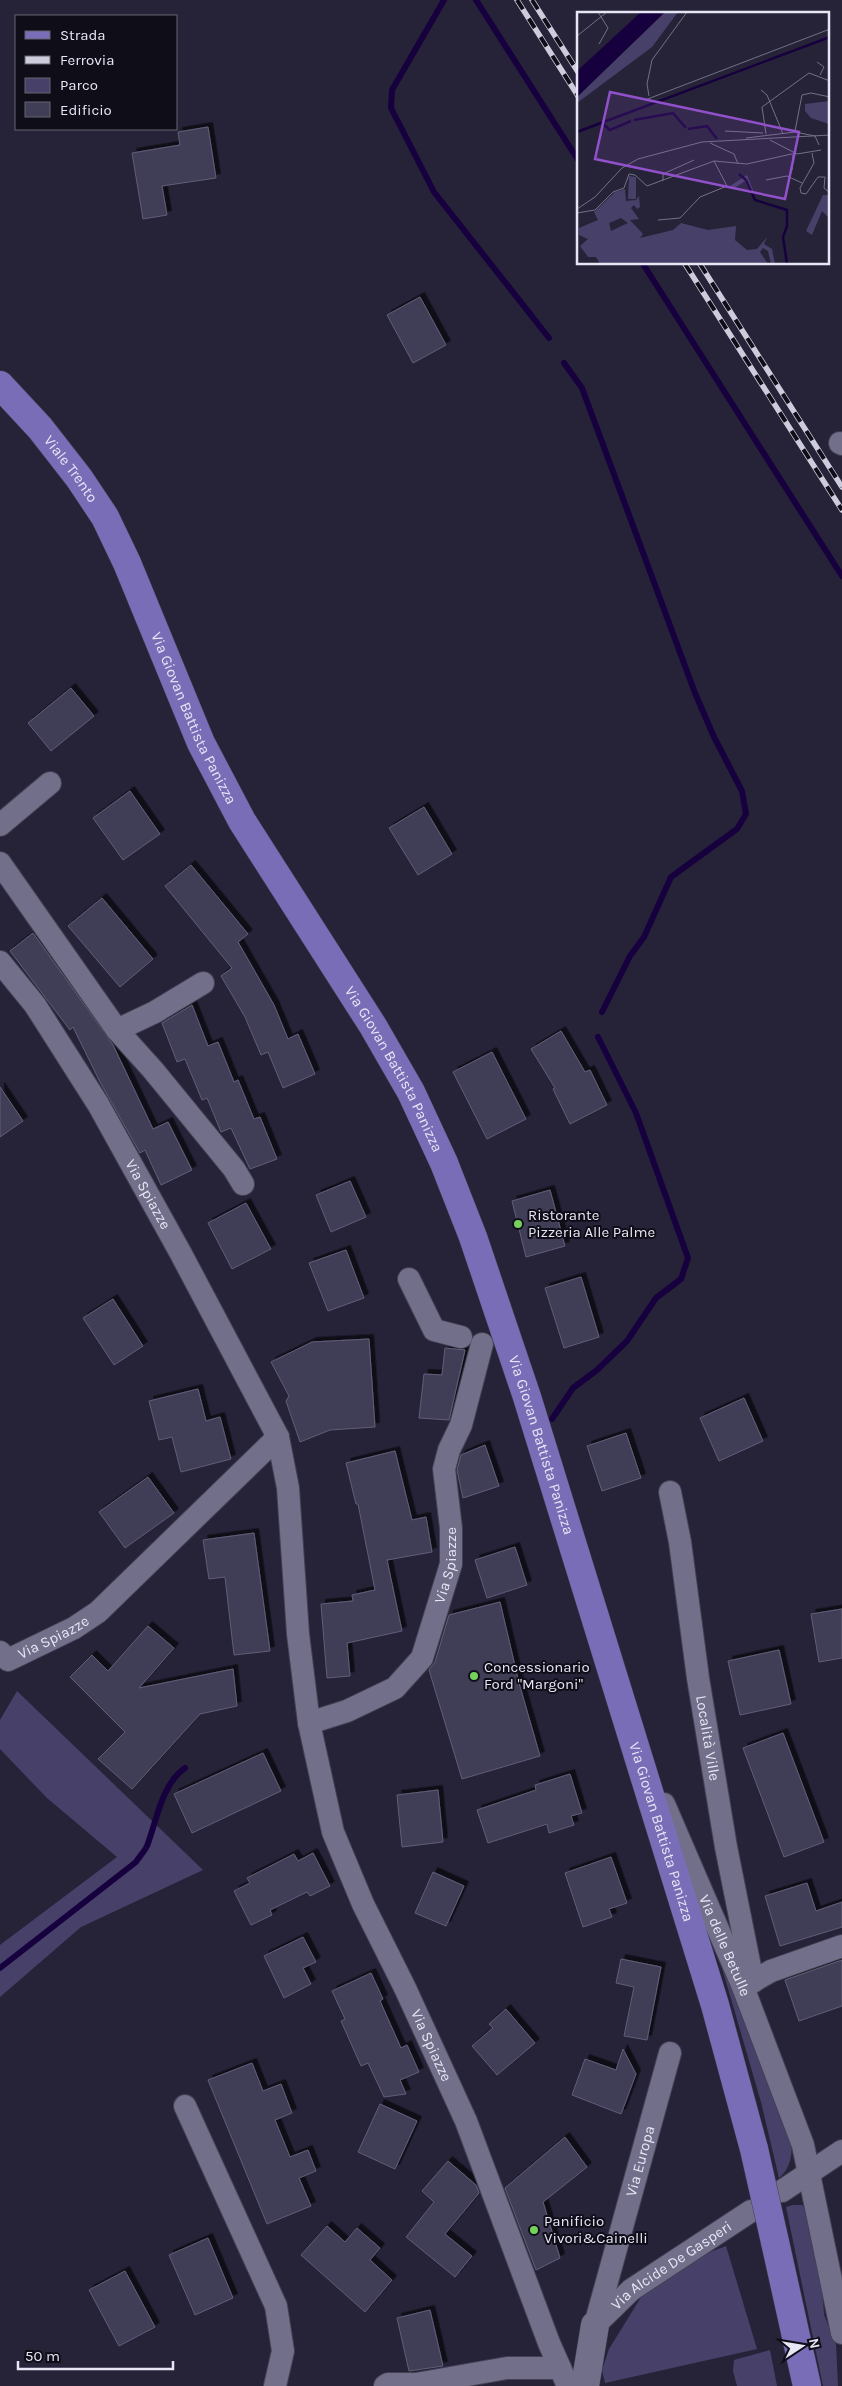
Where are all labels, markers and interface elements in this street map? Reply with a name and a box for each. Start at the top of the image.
inset map [577,12,830,265]
legend [15,15,178,130]
text: Strada [60,26,106,44]
text: Ferrovia [60,51,114,69]
text: Parco [60,76,98,94]
text: Edificio [60,101,112,119]
street label: Viale Trento [40,432,102,506]
street label: Via Giovan Battista Panizza [147,629,241,807]
street label: Via Giovan Battista Panizza [341,983,447,1155]
street label: Via Spiazze [121,1156,175,1232]
place label: Ristorante Pizzeria Alle Palme [528,1206,655,1241]
marker: Ristorante Pizzeria Alle Palme [512,1218,524,1230]
street label: Via Giovan Battista Panizza [505,1353,578,1537]
street label: Via Spiazze [430,1527,460,1605]
street label: Via Spiazze [15,1612,92,1663]
place label: Concessionario Ford "Margoni" [484,1658,590,1693]
marker: Concessionario Ford "Margoni" [468,1670,480,1682]
street label: Località Ville [692,1694,724,1782]
street label: Via Giovan Battista Panizza [625,1740,698,1924]
street label: Via delle Betulle [695,1892,755,1999]
street label: Via Spiazze [407,2007,456,2084]
street label: Via Europa [622,2124,659,2199]
place label: Panificio Vivori&Cainelli [544,2212,648,2247]
street label: Via Alcide De Gasperi [607,2217,735,2314]
marker: Panificio Vivori&Cainelli [528,2224,540,2236]
north arrow [777,2321,827,2371]
text: N [805,2337,824,2350]
scale bar [18,2338,172,2370]
text: 50 m [25,2347,60,2365]

